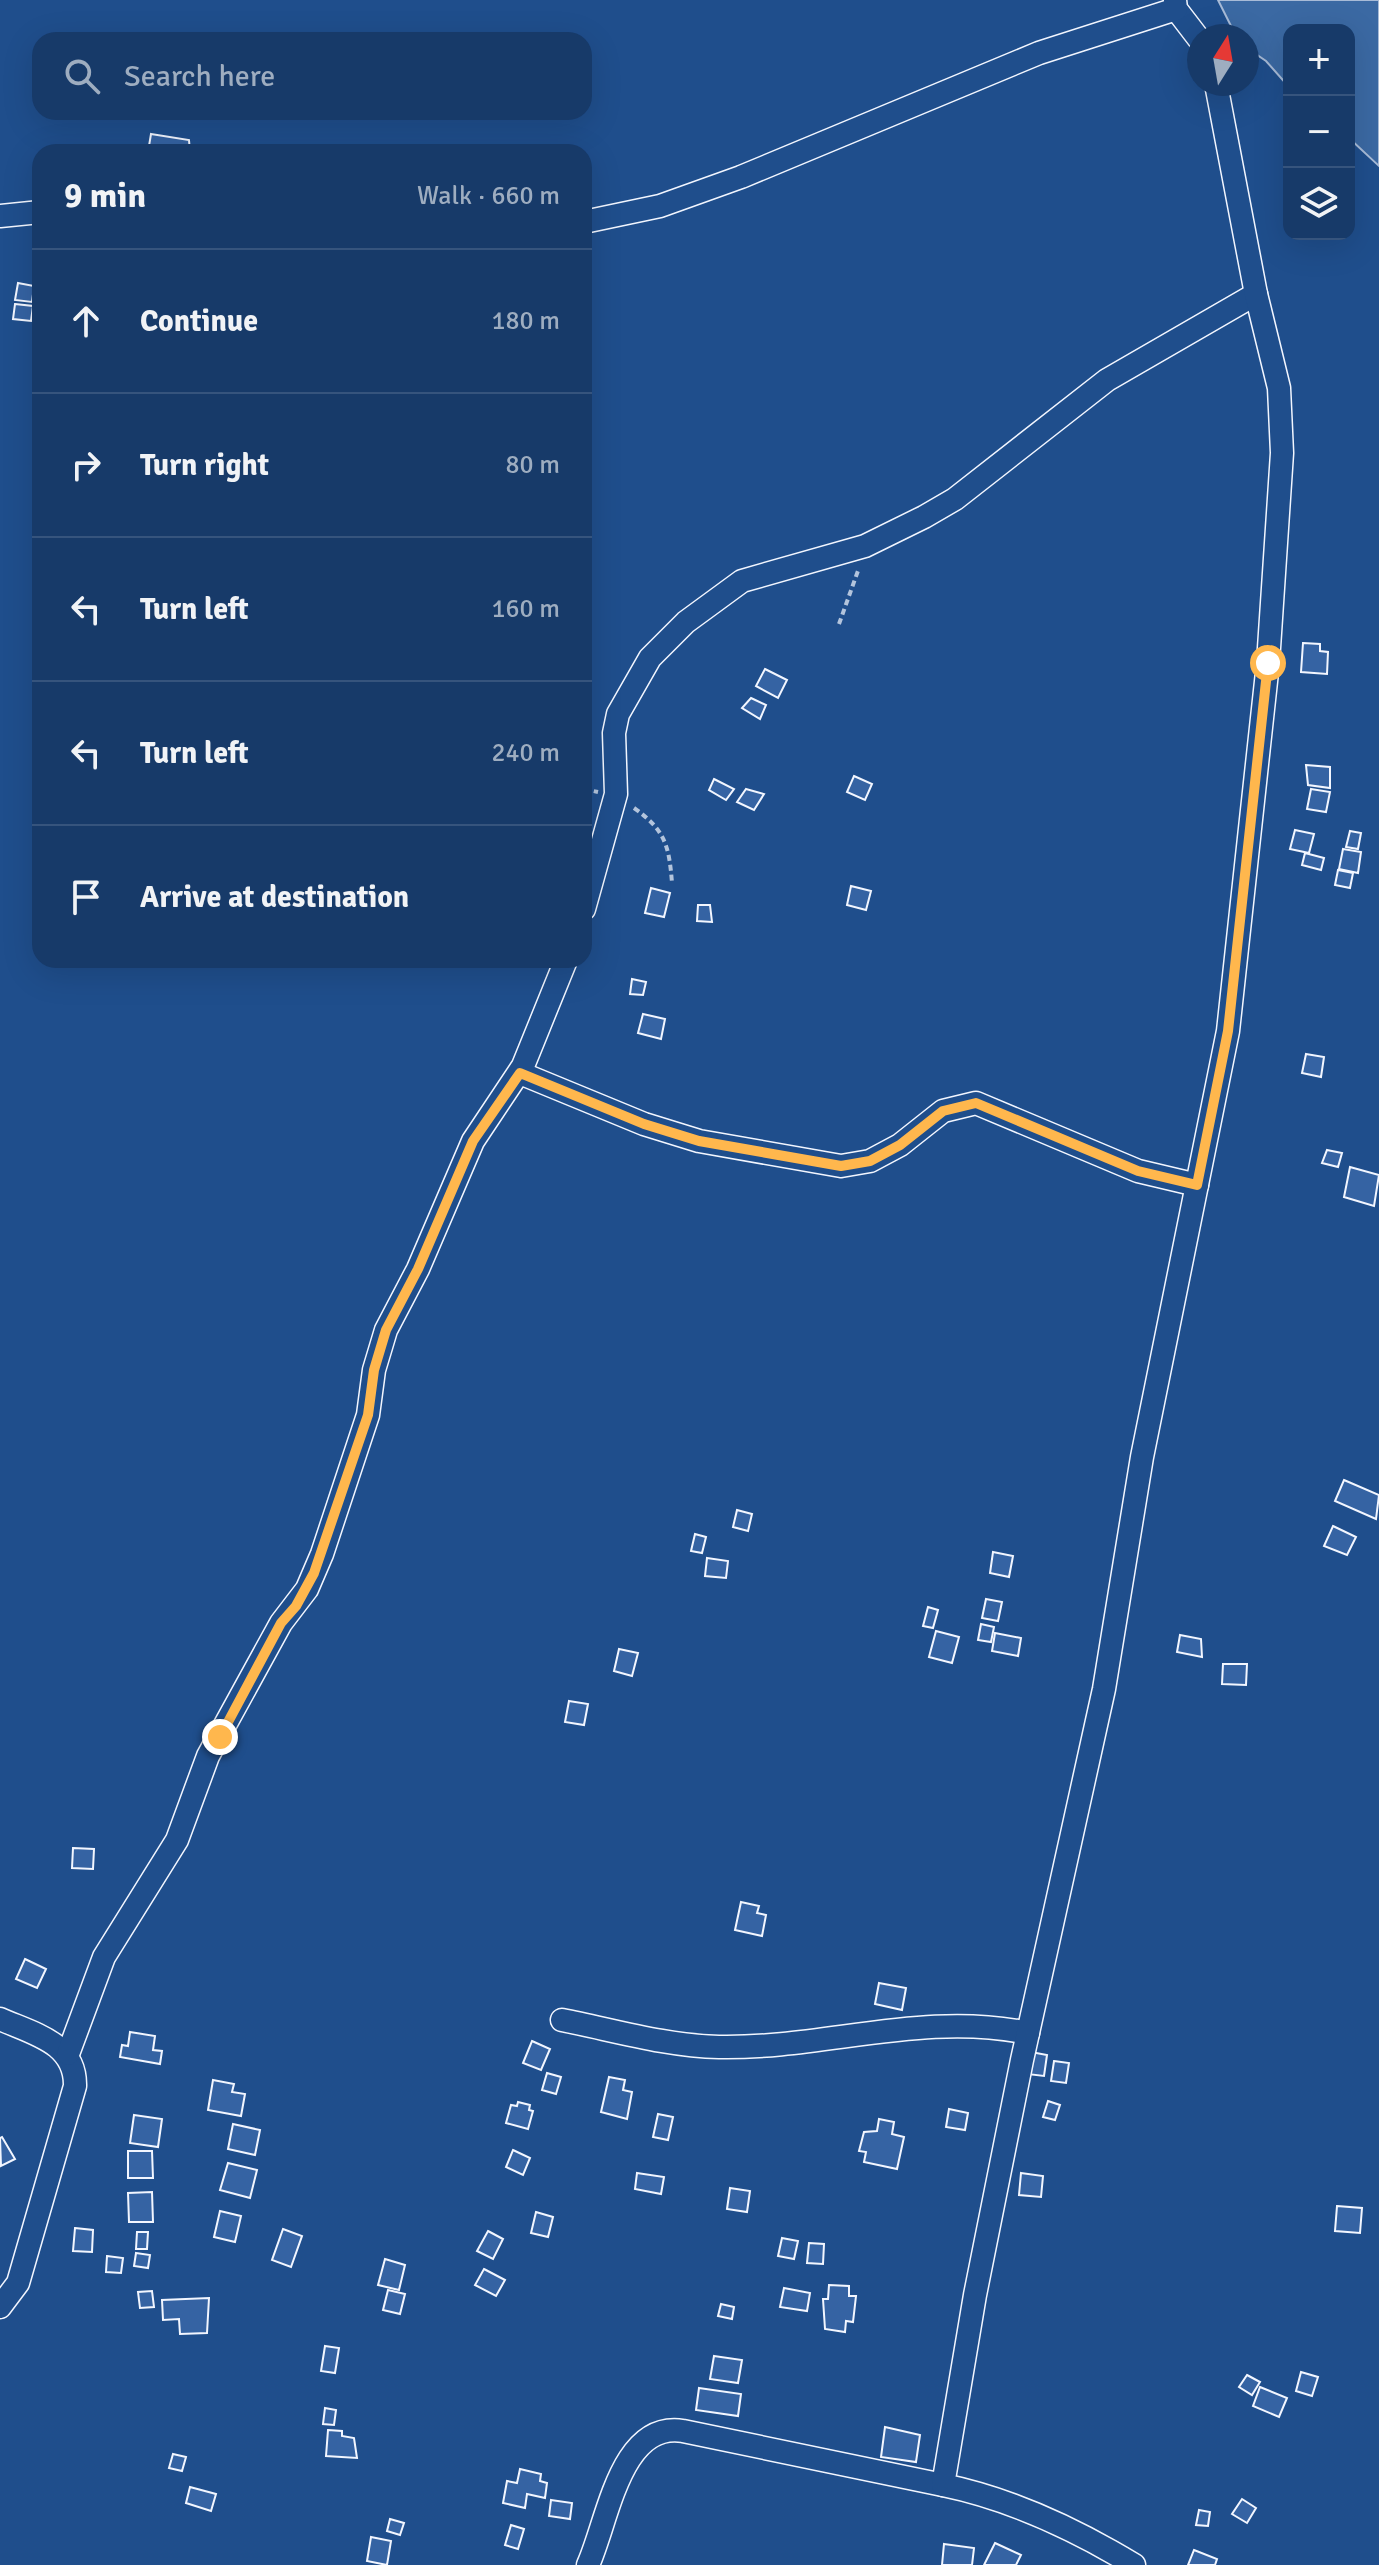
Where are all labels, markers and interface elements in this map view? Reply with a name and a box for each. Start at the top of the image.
north arrow [1187,24,1259,96]
map controls [1283,24,1355,240]
button: + [1283,24,1355,96]
search box [32,32,592,120]
icon: search [60,54,104,98]
text: Search here [124,58,275,95]
button: − [1283,96,1355,168]
button: layers [1283,168,1355,240]
text: 9 min [64,175,146,217]
text: Walk · 660 m [417,180,560,212]
icon: ahead [64,299,108,343]
text: Continue [140,303,258,340]
text: 180 m [491,305,560,337]
icon: right [64,443,108,487]
text: Turn right [140,447,269,484]
text: 80 m [505,449,560,481]
icon: left [64,587,108,631]
text: Turn left [140,591,249,628]
text: 160 m [491,593,560,625]
route start [1250,645,1286,681]
icon: left [64,731,108,775]
text: Turn left [140,735,249,772]
text: 240 m [491,737,560,769]
icon: arrive [64,875,108,919]
text: Arrive at destination [140,879,409,916]
route end [202,1719,238,1755]

